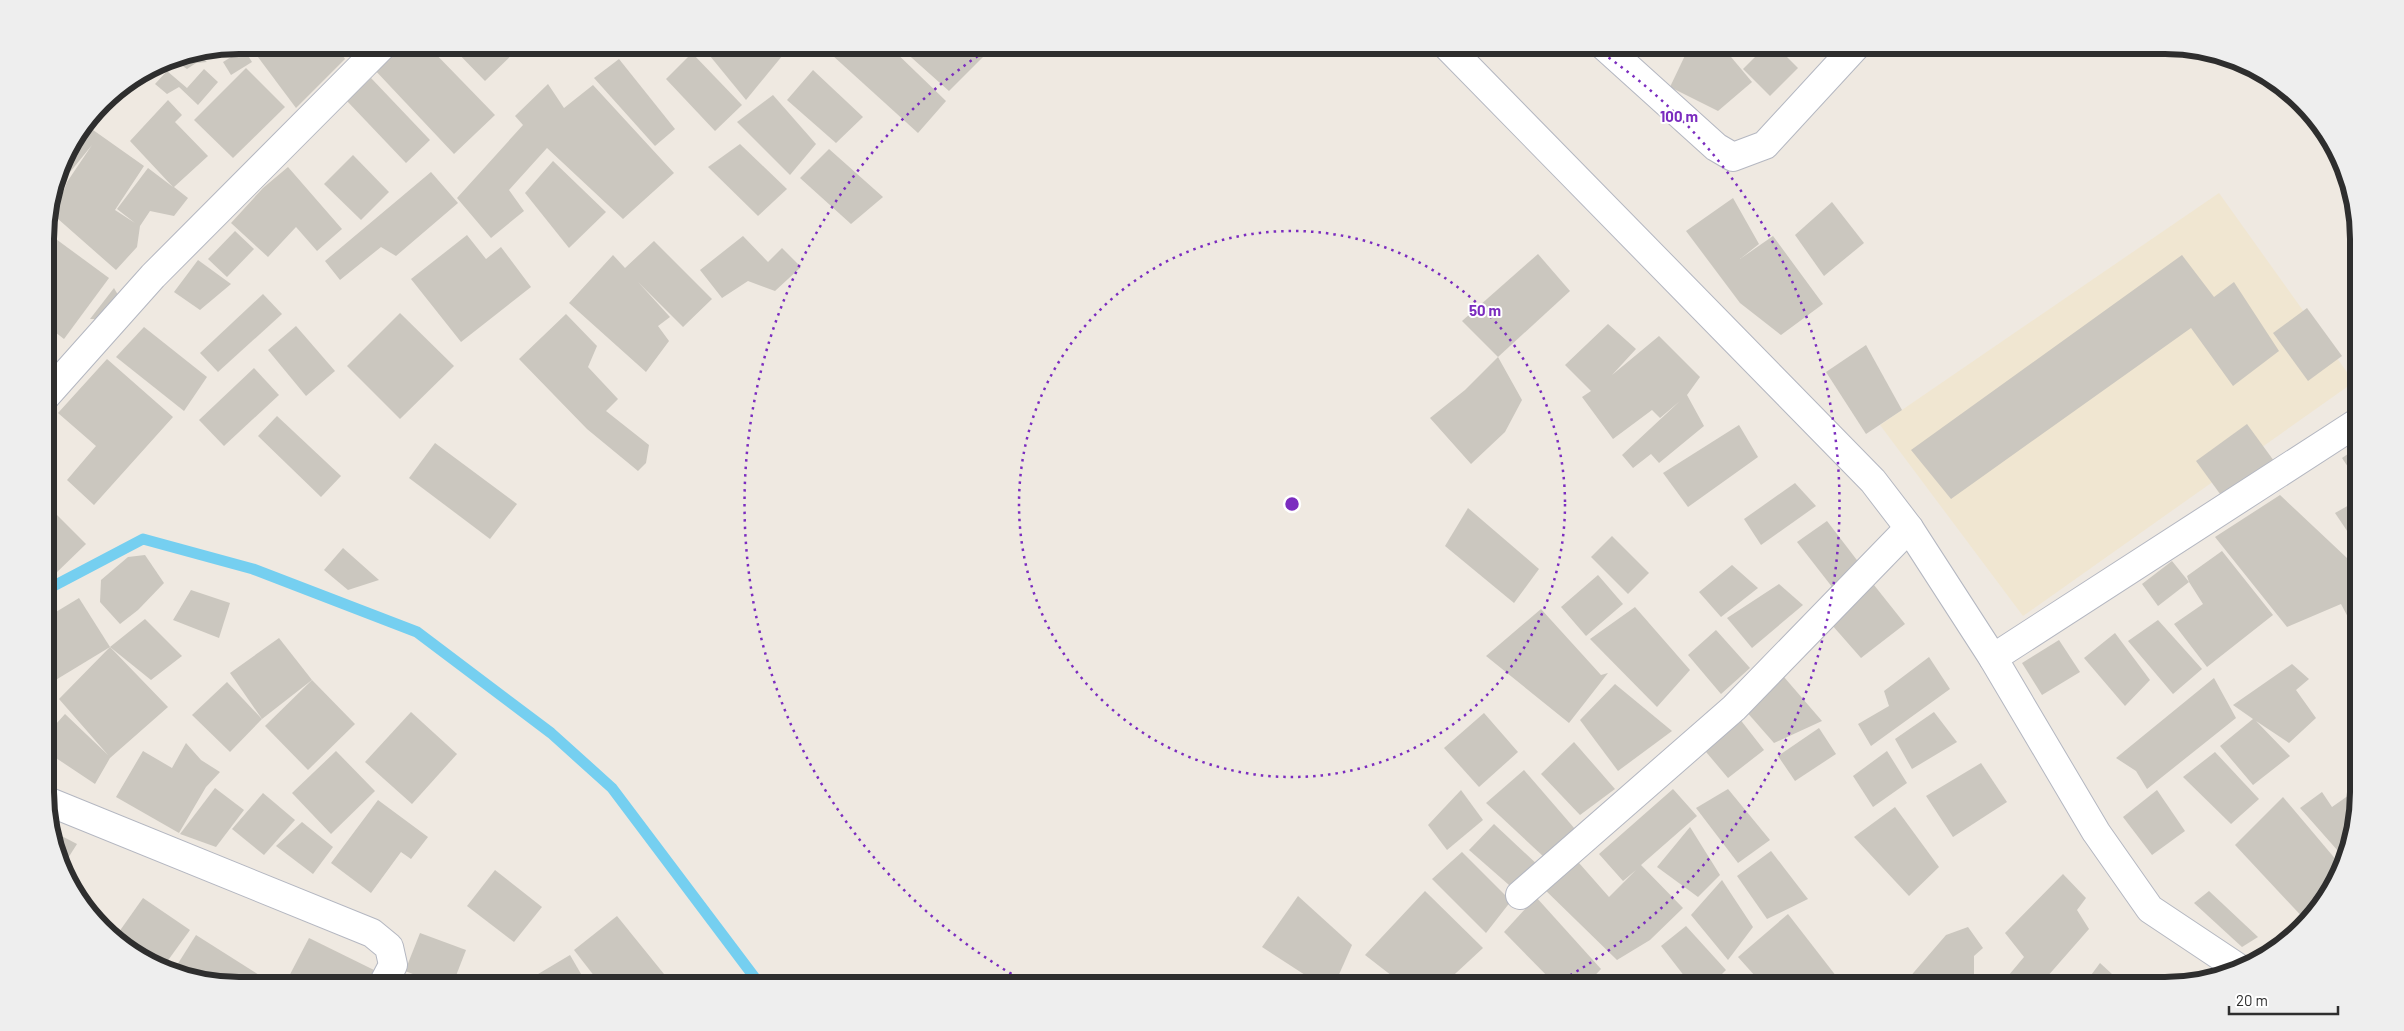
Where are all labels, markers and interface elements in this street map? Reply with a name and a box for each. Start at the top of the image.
text: 100 m [1660,107,1698,125]
text: 50 m [1469,301,1501,319]
centre of rings [1283,495,1301,513]
scale bar [2229,984,2338,1016]
text: 20 m [2236,991,2268,1009]

